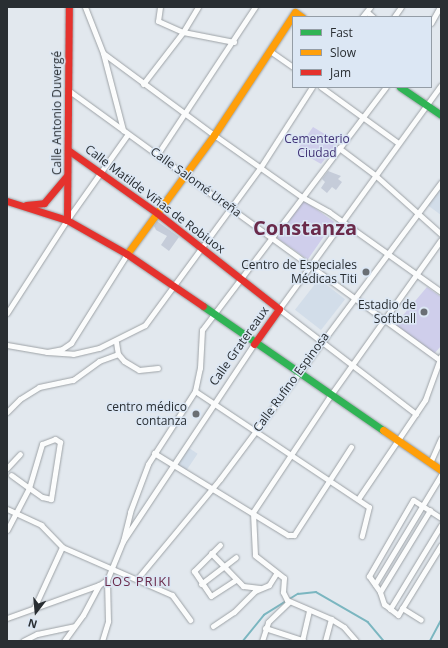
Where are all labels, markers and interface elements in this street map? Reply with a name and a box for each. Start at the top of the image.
legend [292,16,432,88]
text: Fast [330,24,353,41]
text: Slow [330,44,356,61]
street label: Calle Antonio Duvergé [50,51,64,175]
text: Jam [330,64,351,81]
park label: Cementerio Ciudad [284,132,350,160]
street label: Calle Matilde Viñas de Robiuox [82,142,228,256]
street label: Calle Salomé Ureña [148,144,244,220]
district label: Constanza [253,215,357,239]
place label: Centro de Especiales Médicas Titi [241,258,357,286]
marker: Centro de Especiales Médicas Titi [360,266,372,278]
place label: Estadio de Softball [358,298,416,326]
street label: Calle Gratereaux [206,304,272,388]
marker: Estadio de Softball [419,307,429,317]
street label: Calle Rufino Espinosa [250,329,332,435]
place label: centro médico contanza [106,400,187,428]
marker: centro médico contanza [190,408,202,420]
district label: LOS PRIKI [104,573,172,589]
north arrow [16,592,56,632]
text: N [26,616,39,632]

